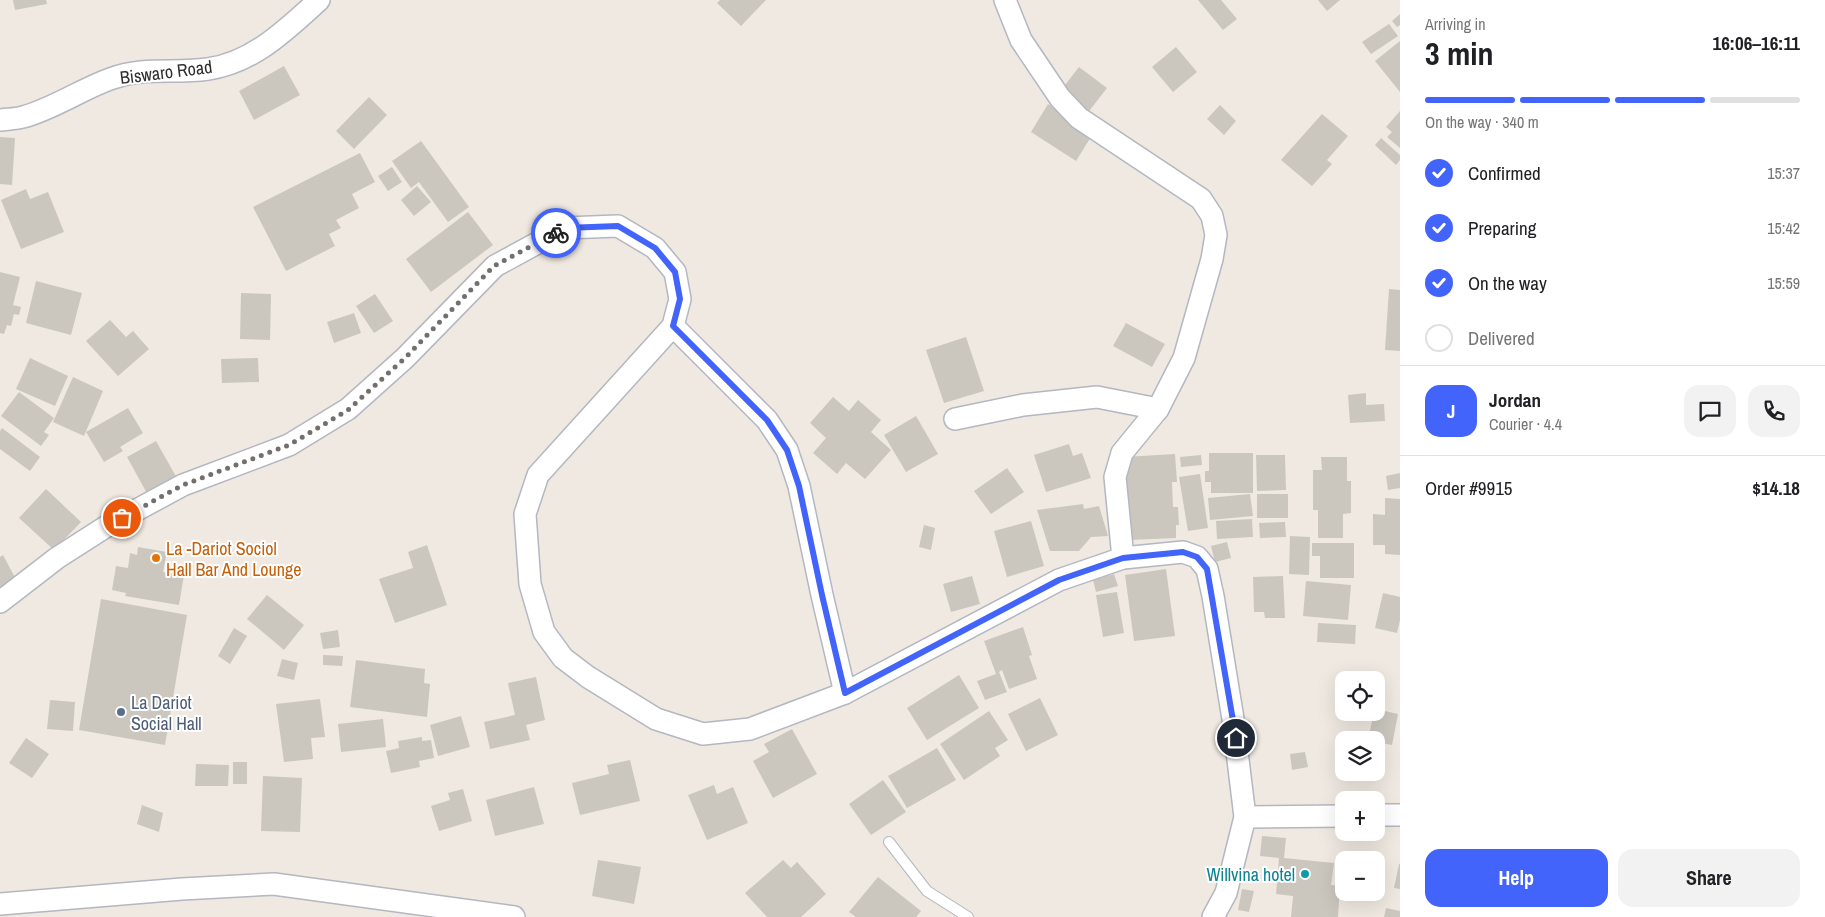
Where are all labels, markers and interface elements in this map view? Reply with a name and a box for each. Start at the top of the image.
text: Arriving in [1425,13,1486,35]
text: 16:06–16:11 [1713,30,1800,56]
text: 3 min [1425,32,1494,75]
street label: Biswaro Road [118,54,214,90]
text: On the way · 340 m [1425,111,1539,133]
icon: check [1425,159,1453,187]
text: Confirmed [1468,160,1541,186]
text: 15:37 [1767,162,1800,184]
courier [531,208,581,258]
icon: check [1425,214,1453,242]
text: Preparing [1468,215,1536,241]
text: 15:42 [1767,217,1800,239]
icon: bike [542,219,570,247]
icon: check [1425,269,1453,297]
text: On the way [1468,270,1547,296]
text: 15:59 [1767,272,1800,294]
text: Delivered [1468,325,1535,351]
button: chat [1684,385,1736,437]
button: phone [1748,385,1800,437]
text: Jordan [1489,387,1541,413]
text: J [1447,398,1455,424]
text: Courier · 4.4 [1489,413,1562,435]
text: Order #9915 [1425,475,1512,501]
text: $14.18 [1752,475,1800,501]
pin [101,497,143,539]
icon: bag [108,504,136,532]
place label: La -Dariot Sociol Hall Bar And Lounge [166,536,301,582]
marker: La -Dariot Sociol Hall Bar And Lounge [150,552,162,564]
map controls [1335,671,1385,901]
button: locate [1335,671,1385,721]
place label: La Dariot Social Hall [131,690,202,736]
marker: La Dariot Social Hall [115,706,127,718]
pin [1215,717,1257,759]
icon: home [1222,724,1250,752]
button: layers [1335,731,1385,781]
button: + [1335,791,1385,841]
button: Help [1425,849,1608,907]
button: Share [1618,849,1800,907]
button: − [1335,851,1385,901]
place label: Willvina hotel [1206,862,1295,887]
marker: Willvina hotel [1299,868,1311,880]

